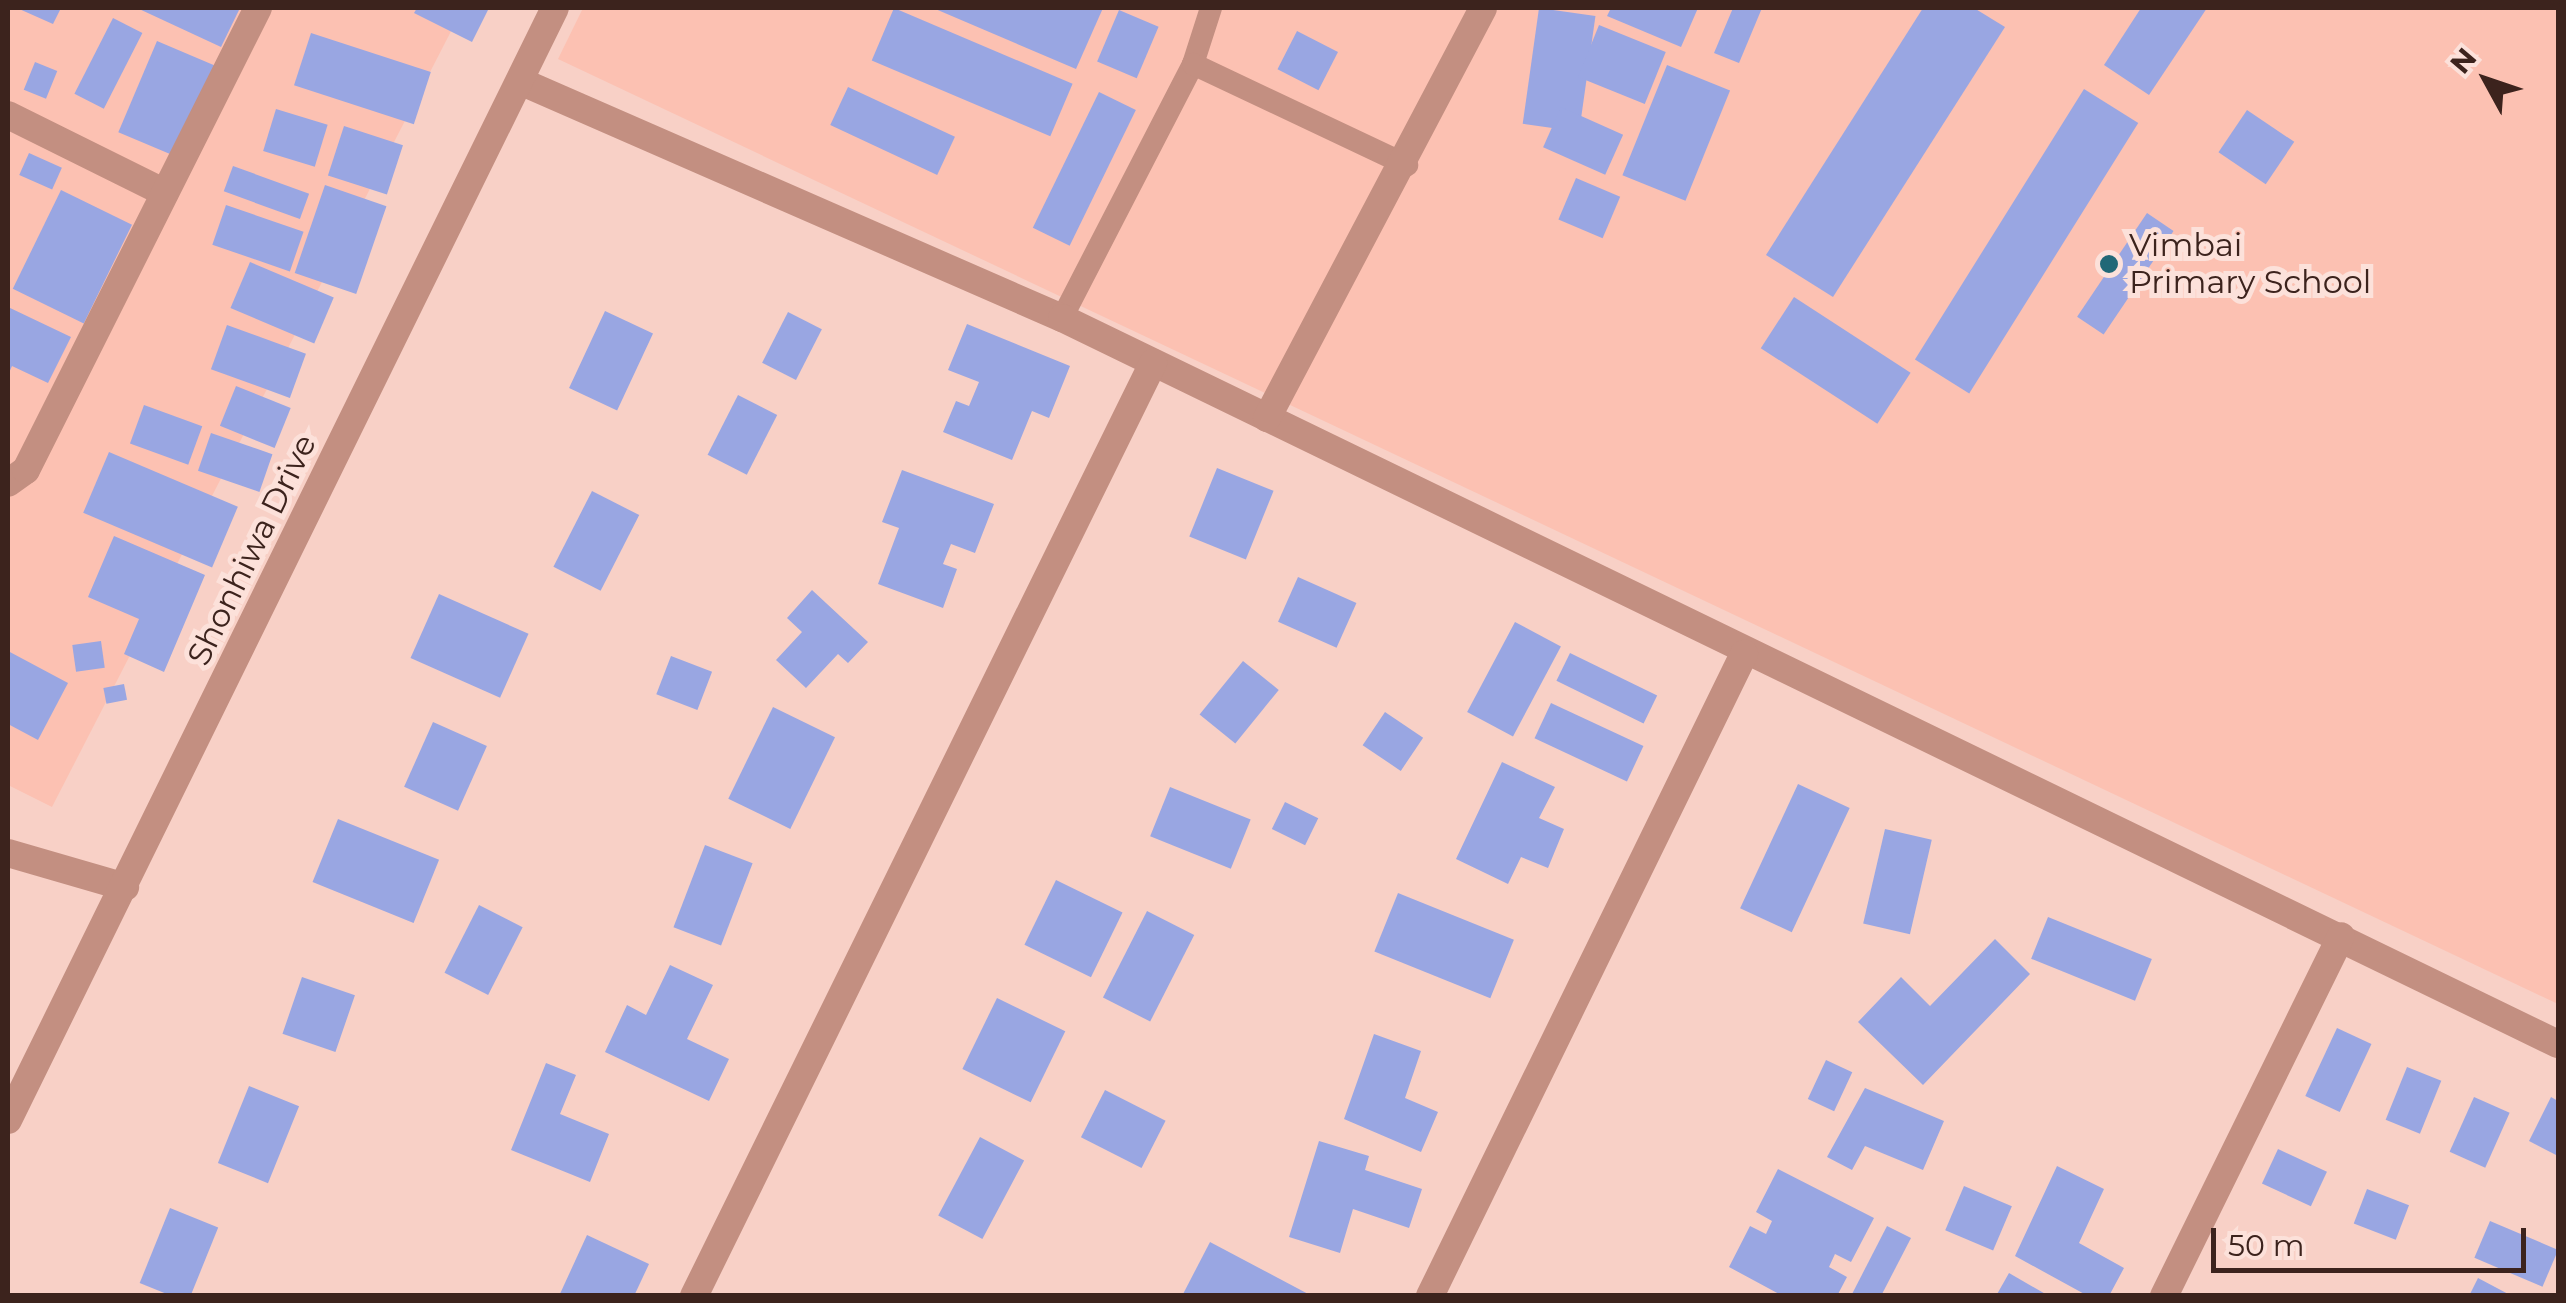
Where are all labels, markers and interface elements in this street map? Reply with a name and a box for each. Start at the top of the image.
north arrow [2436,30,2536,130]
text: N [2443,41,2483,80]
place label: Vimbai Primary School [2129,227,2371,302]
marker: Vimbai Primary School [2098,253,2120,275]
street label: Shonhiwa Drive [180,428,324,672]
scale bar [2216,1208,2531,1270]
text: 50 m [2228,1227,2305,1264]

